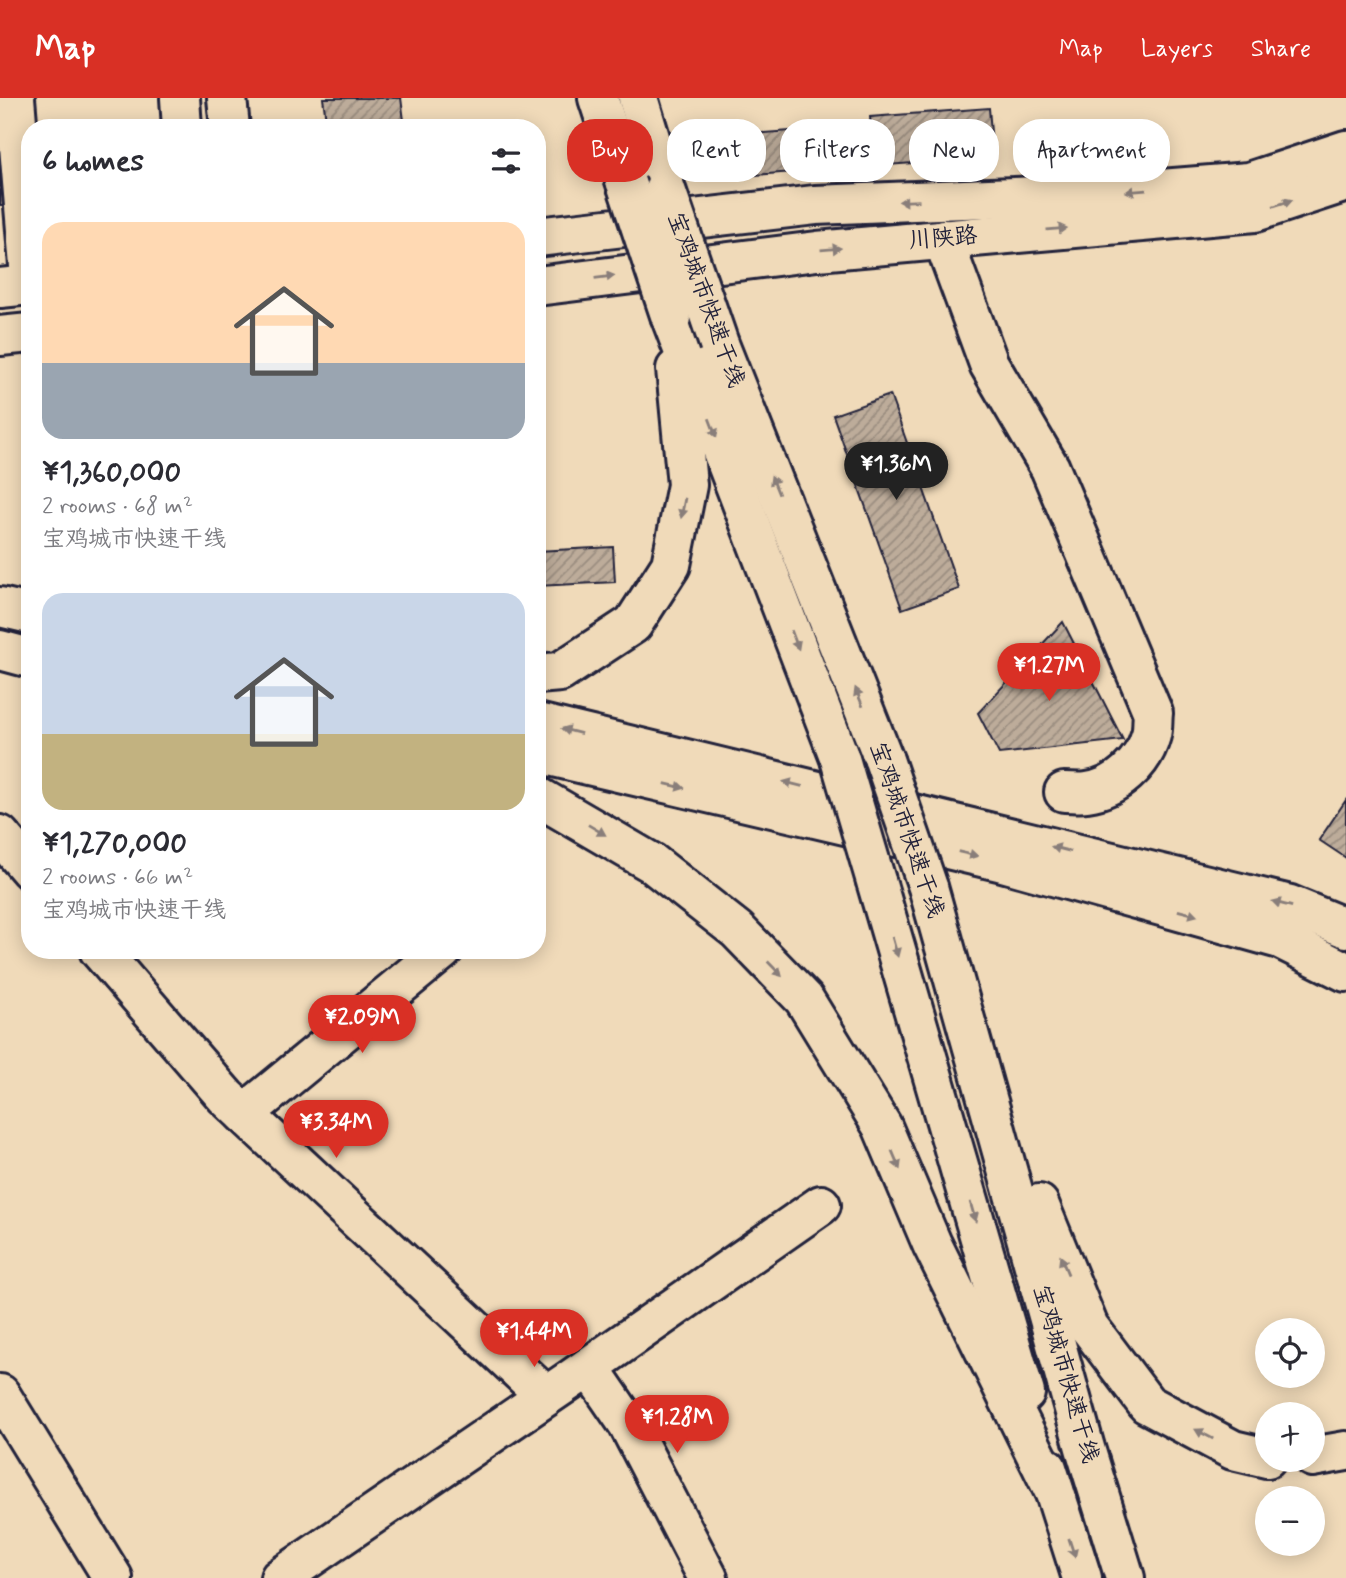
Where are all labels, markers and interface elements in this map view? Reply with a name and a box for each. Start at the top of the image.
text: Map [35,27,95,71]
text: Map [1059,34,1103,65]
text: Layers [1141,34,1213,65]
text: Share [1251,34,1311,65]
chip: Buy [567,119,653,182]
chip: Rent [667,119,766,182]
chip: Filters [780,119,895,182]
chip: New [909,119,999,182]
chip: Apartment [1013,119,1170,182]
text: 6 homes [42,142,144,181]
icon: filters [487,142,525,180]
one-way arrow [1125,186,1147,197]
one-way arrow [898,196,920,207]
one-way arrow [1272,197,1293,208]
street label: 宝鸡城市快速干线 [659,208,751,392]
street label: 川陕路 [907,221,979,257]
one-way arrow [1047,223,1069,234]
one-way arrow [820,244,842,255]
icon: home [221,268,347,394]
one-way arrow [594,272,616,283]
one-way arrow [707,417,718,438]
pin: ¥1.36M [839,442,953,502]
text: ¥1.36M [860,450,932,480]
text: ¥1,360,000 [42,453,181,492]
one-way arrow [769,475,780,496]
text: 2 rooms · 68 m² [42,492,193,522]
one-way arrow [677,497,688,519]
text: 宝鸡城市快速干线 [42,525,226,555]
one-way arrow [789,630,800,651]
icon: home [221,639,347,765]
pin: ¥1.27M [992,644,1106,703]
text: ¥1.27M [1013,651,1085,681]
one-way arrow [854,686,865,707]
one-way arrow [560,725,582,736]
street label: 宝鸡城市快速干线 [862,738,950,922]
one-way arrow [781,778,803,789]
one-way arrow [664,780,686,791]
text: ¥1,270,000 [42,824,187,863]
one-way arrow [587,824,606,836]
one-way arrow [1050,843,1072,854]
one-way arrow [957,849,979,860]
text: 2 rooms · 66 m² [42,863,193,893]
text: 宝鸡城市快速干线 [42,896,226,926]
one-way arrow [1271,898,1293,909]
one-way arrow [1177,908,1199,919]
one-way arrow [891,936,901,957]
one-way arrow [767,961,784,978]
pin: ¥2.09M [305,996,419,1055]
text: ¥2.09M [324,1003,400,1033]
pin: ¥3.34M [279,1100,393,1160]
text: ¥3.34M [300,1108,372,1138]
one-way arrow [891,1150,902,1171]
one-way arrow [968,1202,978,1223]
one-way arrow [1058,1254,1069,1275]
street label: 宝鸡城市快速干线 [1025,1281,1105,1467]
pin: ¥1.44M [477,1310,591,1369]
text: ¥1.44M [496,1317,572,1347]
map controls [1255,1318,1325,1556]
button: locate [1255,1318,1325,1388]
pin: ¥1.28M [620,1396,734,1455]
button: + [1255,1402,1325,1472]
text: ¥1.28M [641,1403,713,1433]
one-way arrow [1193,1429,1213,1441]
button: − [1255,1486,1325,1556]
one-way arrow [1067,1537,1078,1558]

